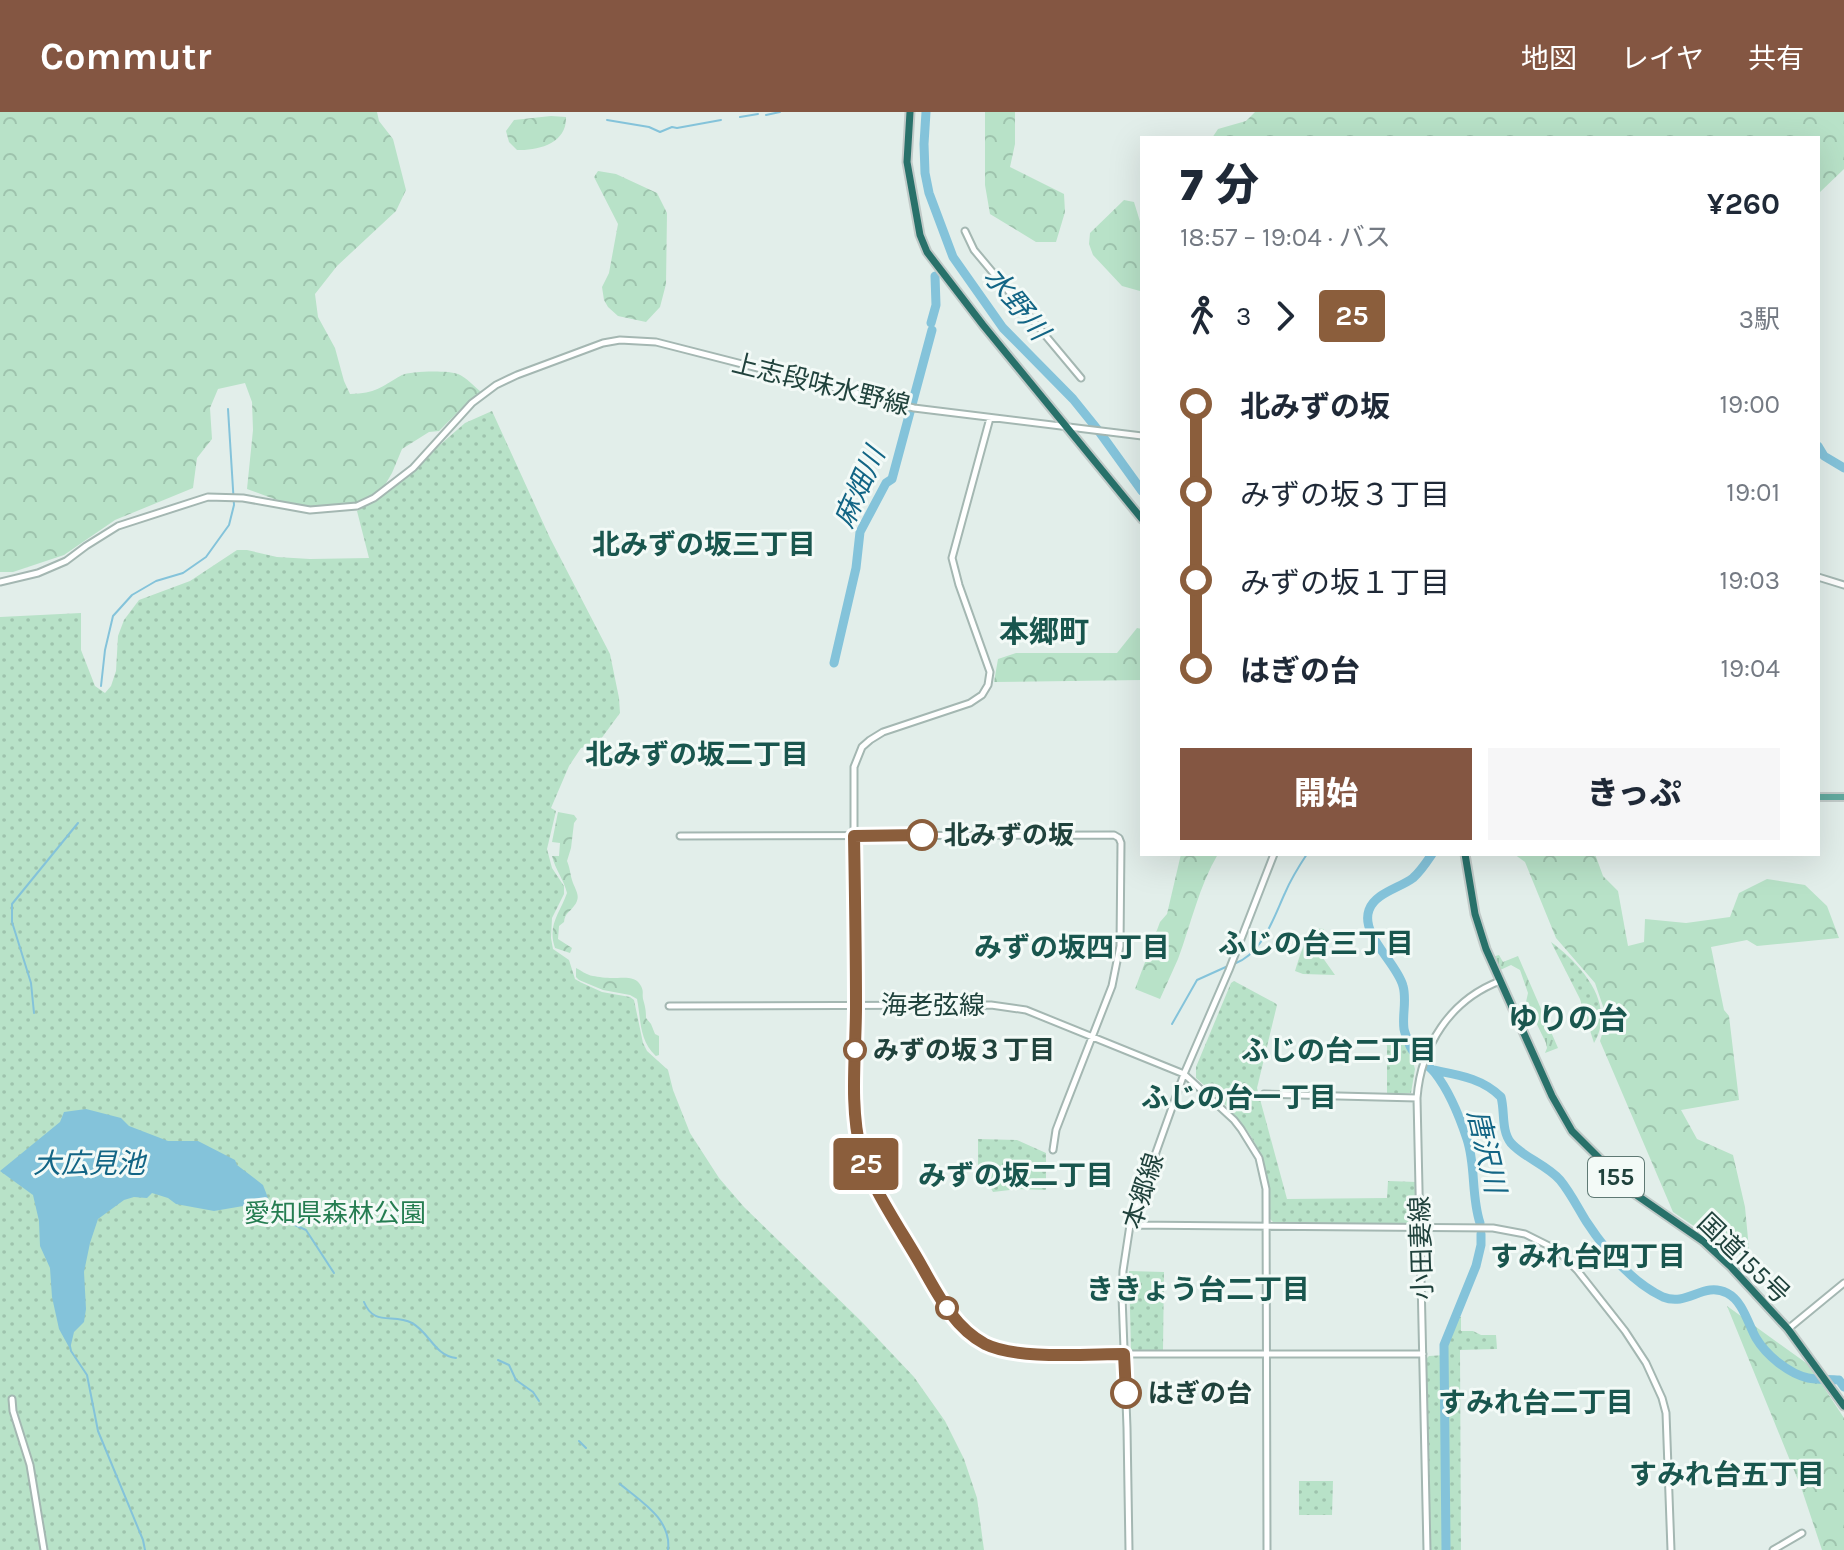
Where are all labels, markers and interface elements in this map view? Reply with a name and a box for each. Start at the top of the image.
text: Commutr [40,34,211,79]
text: 地図 [1521,42,1577,75]
text: レイヤ [1621,42,1704,75]
text: 共有 [1748,42,1804,75]
text: 7 分 [1180,160,1259,211]
text: ¥260 [1707,186,1780,222]
text: 18:57 – 19:04 · バス [1180,222,1391,253]
water label: 水野川 [977,260,1058,349]
icon: walk [1180,294,1224,338]
icon: forward [1263,294,1307,338]
text: 25 [1335,299,1369,332]
text: 3 [1236,301,1251,332]
text: 3駅 [1739,304,1780,335]
street label: 上志段味水野線 [729,347,913,422]
text: 北みずの坂 [1240,389,1390,425]
text: 19:00 [1719,389,1780,420]
water label: 麻畑川 [827,439,893,532]
text: みずの坂３丁目 [1240,477,1450,513]
text: 19:01 [1726,477,1780,508]
district label: 北みずの坂三丁目 [592,528,816,561]
text: みずの坂１丁目 [1240,565,1450,601]
text: 19:03 [1720,565,1780,596]
district label: 本郷町 [999,614,1089,650]
text: はぎの台 [1240,653,1360,689]
text: 19:04 [1720,653,1780,684]
district label: 北みずの坂二丁目 [585,738,809,771]
button: 開始 [1180,748,1472,840]
button: きっぷ [1488,748,1780,840]
marker: 北みずの坂 [907,820,937,850]
place label: 北みずの坂 [944,820,1074,851]
district label: ふじの台三丁目 [1218,927,1414,960]
district label: みずの坂四丁目 [974,931,1170,964]
street label: 海老弦線 [881,990,985,1021]
district label: ゆりの台 [1508,1001,1628,1037]
district label: ふじの台二丁目 [1241,1034,1437,1067]
place label: みずの坂３丁目 [873,1035,1055,1066]
marker: みずの坂３丁目 [844,1039,866,1061]
district label: ふじの台一丁目 [1141,1081,1337,1114]
water label: 唐沢川 [1461,1106,1513,1199]
line badge: 25 [830,1138,902,1190]
water label: 大広見池 [33,1147,148,1180]
text: 25 [849,1147,883,1180]
street label: 本郷線 [1117,1149,1170,1233]
road number: 155 [1588,1157,1644,1197]
district label: みずの坂二丁目 [918,1159,1114,1192]
street label: 小田妻線 [1404,1195,1439,1300]
park label: 愛知県森林公園 [244,1198,426,1229]
street label: 国道155号 [1691,1207,1796,1310]
district label: すみれ台四丁目 [1490,1240,1686,1273]
district label: ききょう台二丁目 [1086,1273,1310,1306]
unlabelled marker [936,1297,958,1319]
marker: はぎの台 [1111,1378,1141,1408]
place label: はぎの台 [1148,1378,1252,1409]
district label: すみれ台二丁目 [1438,1386,1634,1419]
district label: すみれ台五丁目 [1629,1458,1825,1491]

